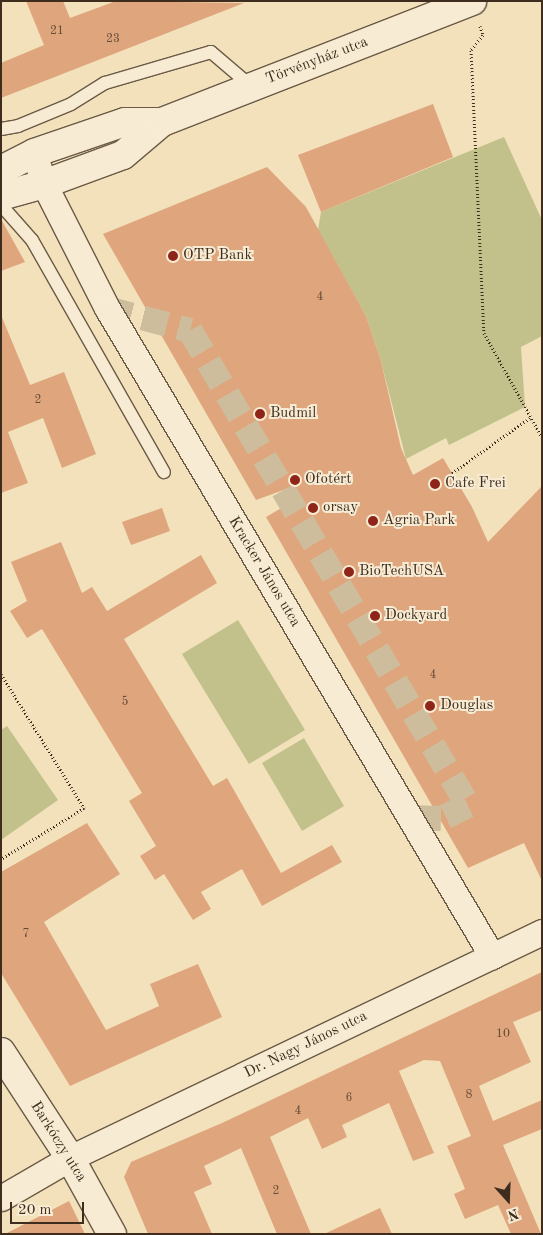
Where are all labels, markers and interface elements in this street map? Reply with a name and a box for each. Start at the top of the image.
house number: 21 [50,25,64,39]
house number: 23 [106,33,120,47]
street label: Törvényház utca [263,33,371,89]
place label: OTP Bank [183,247,252,265]
marker: OTP Bank [167,250,179,262]
house number: 4 [317,291,323,305]
house number: 2 [35,394,41,408]
place label: Budmil [270,405,316,423]
marker: Budmil [254,408,266,420]
place label: Ofotért [305,471,351,489]
marker: Ofotért [289,474,301,486]
place label: Cafe Frei [445,475,506,493]
marker: Cafe Frei [429,478,441,490]
place label: orsay [323,499,358,517]
marker: orsay [307,502,319,514]
place label: Agria Park [383,512,455,530]
street label: Kracker János utca [224,514,304,630]
marker: Agria Park [367,515,379,527]
place label: BioTechUSA [359,563,444,581]
marker: BioTechUSA [343,566,355,578]
place label: Dockyard [385,607,447,625]
marker: Dockyard [369,610,381,622]
house number: 4 [430,669,436,683]
house number: 5 [122,696,128,710]
place label: Douglas [440,697,493,715]
marker: Douglas [424,700,436,712]
house number: 7 [23,928,29,942]
street label: Dr. Nagy János utca [242,1007,370,1083]
house number: 10 [496,1028,510,1042]
house number: 8 [466,1089,472,1103]
house number: 6 [346,1092,352,1106]
street label: Barkóczy utca [26,1098,90,1186]
house number: 4 [295,1105,301,1119]
north arrow [483,1175,533,1225]
house number: 2 [273,1185,279,1199]
scale bar [12,1192,86,1224]
text: 20 m [18,1203,52,1218]
text: N [506,1206,521,1223]

